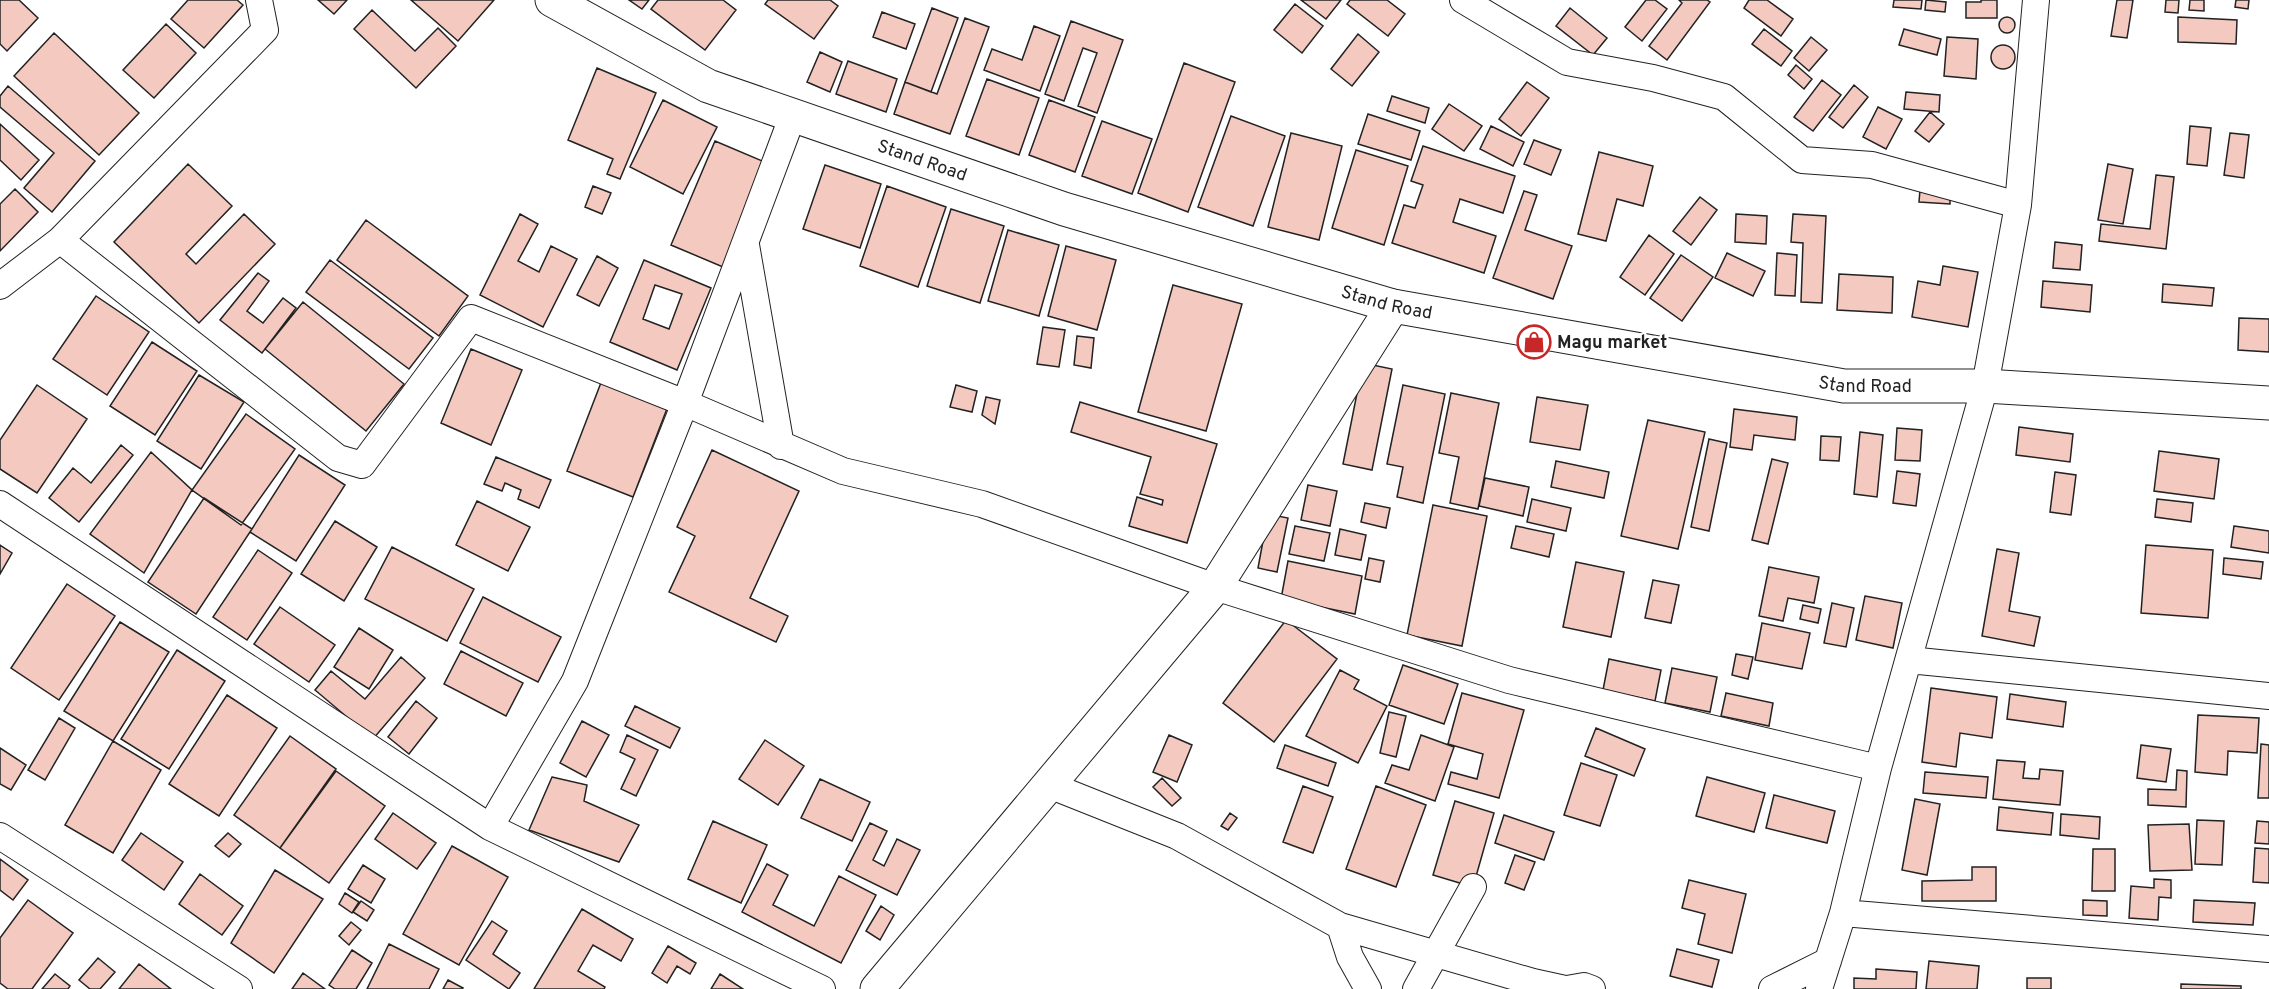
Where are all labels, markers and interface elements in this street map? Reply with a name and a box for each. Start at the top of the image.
street label: Stand Road [874,135,970,188]
street label: Stand Road [1338,281,1434,326]
shop icon: Magu market [1516,324,1552,360]
place label: Magu market [1557,332,1667,355]
street label: Stand Road [1817,372,1912,399]

